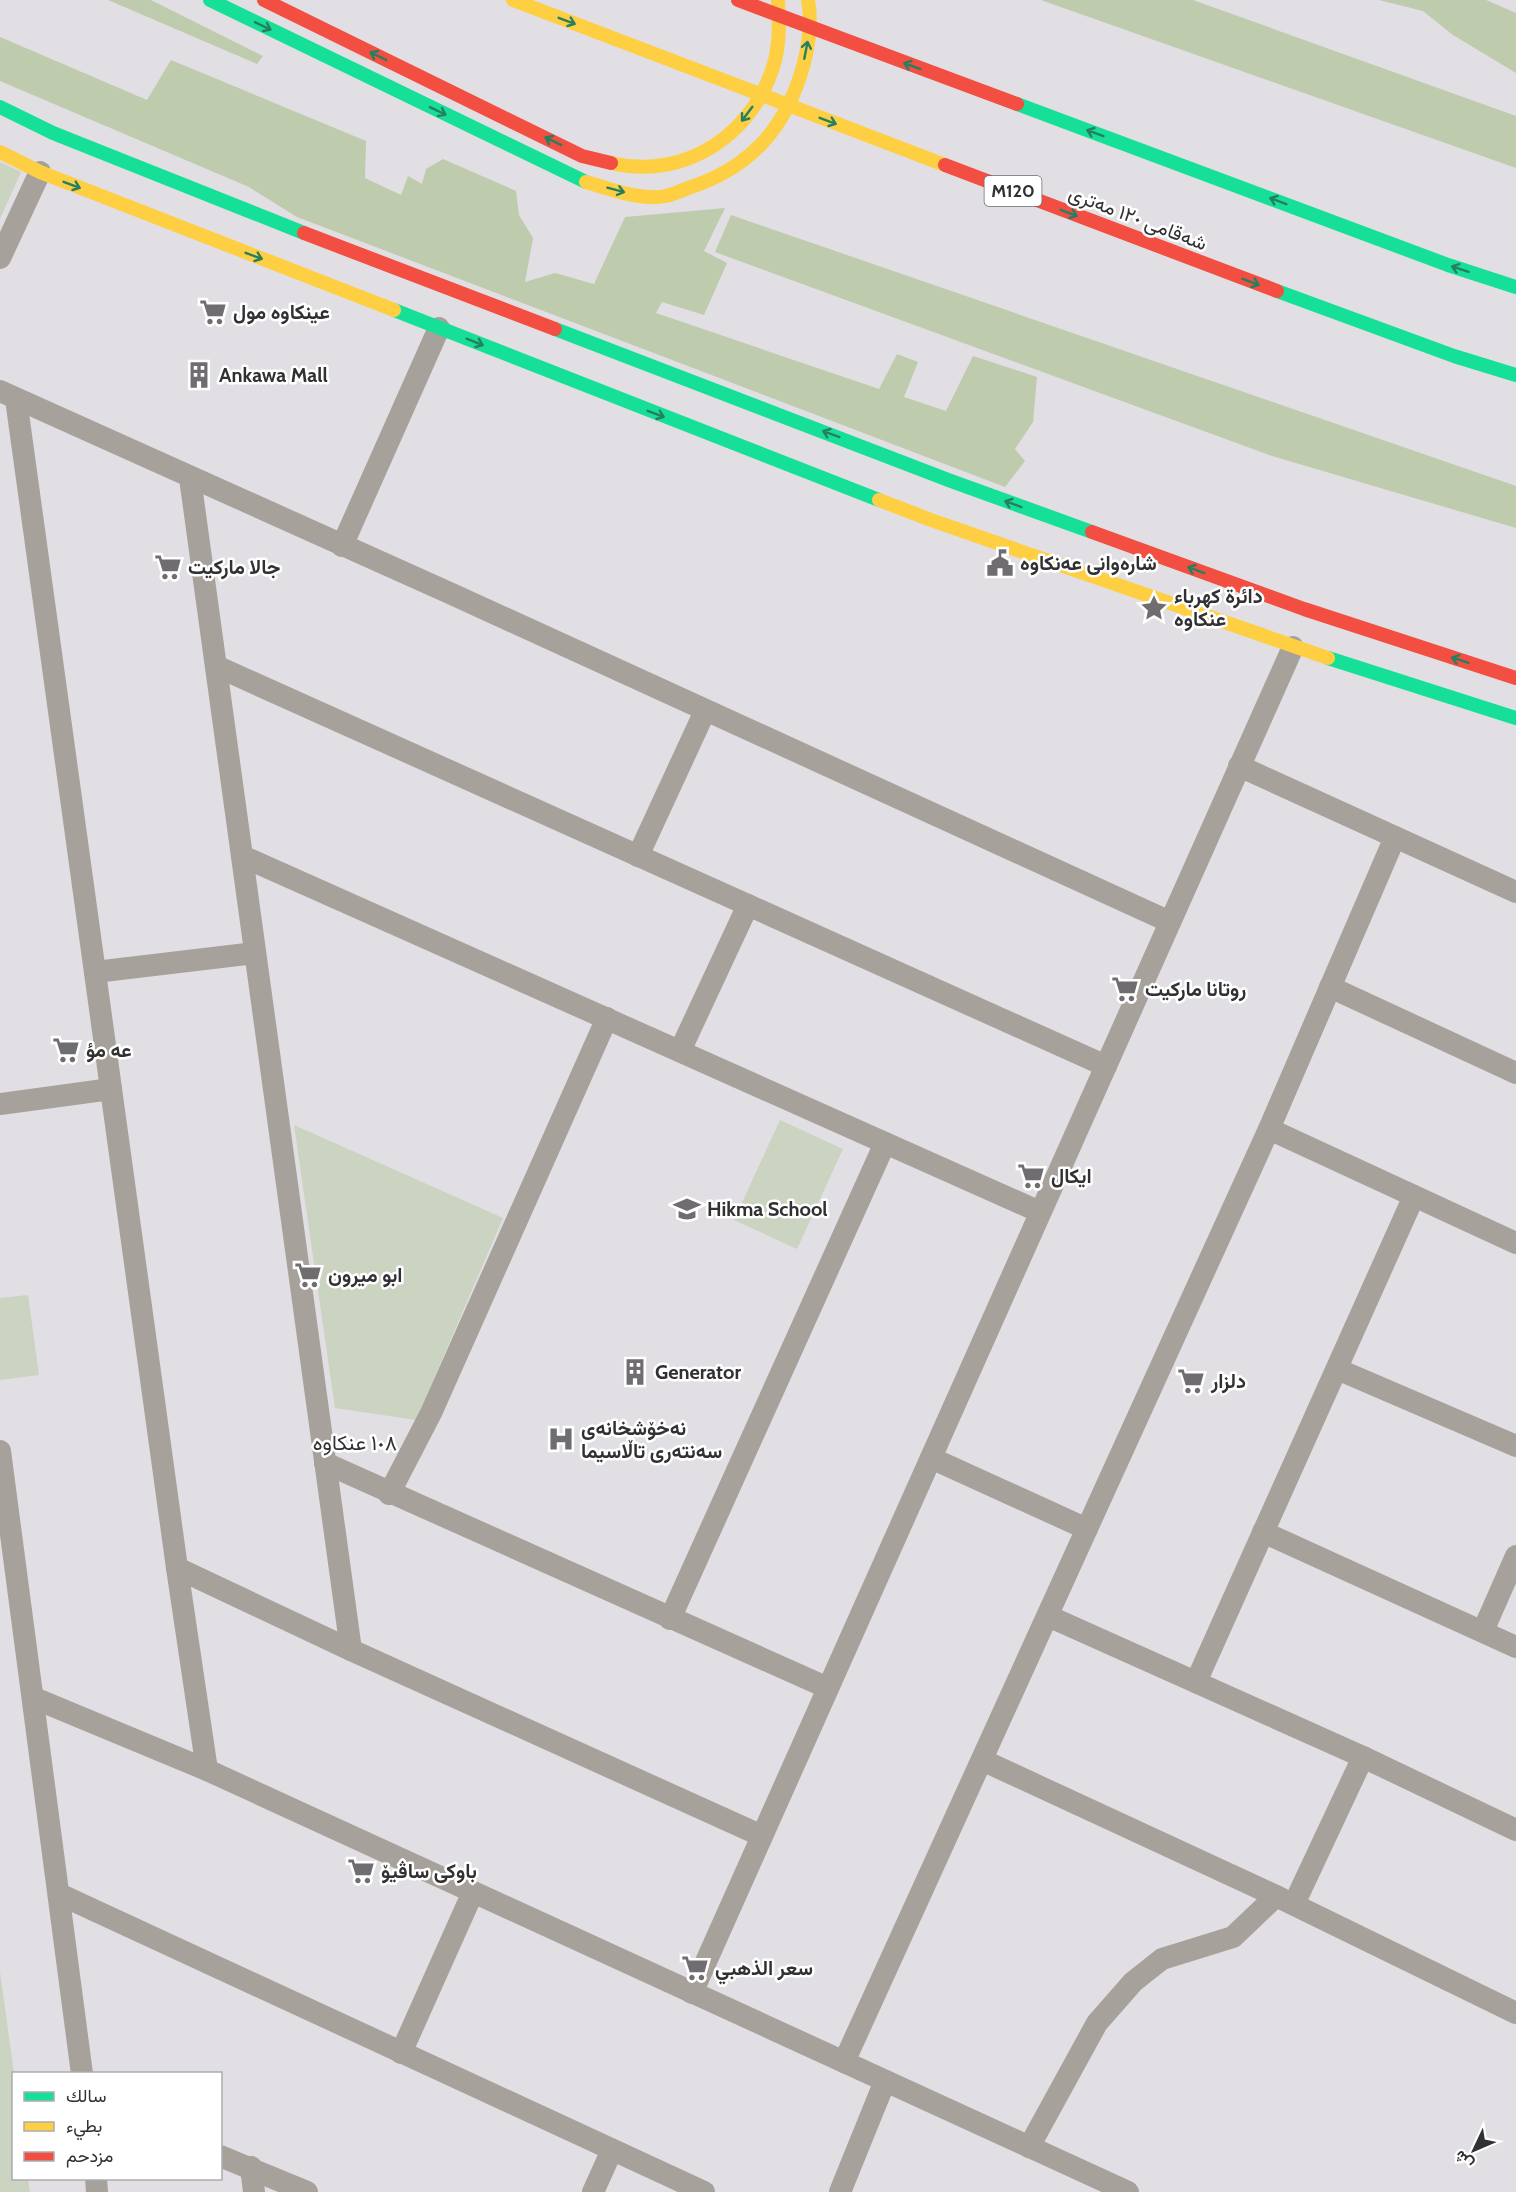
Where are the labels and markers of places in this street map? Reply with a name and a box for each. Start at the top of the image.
supermarket icon: عينكاوه مول [198,297,228,327]
place label: عينكاوه مول [233,300,330,325]
building icon: Ankawa Mall [184,360,214,390]
place label: Ankawa Mall [219,363,328,387]
public building icon: شارەوانی عەنکاوە [985,548,1015,578]
place label: شارەوانی عەنکاوە [1020,551,1157,576]
supermarket icon: جالا ماركيت [153,552,183,582]
place label: جالا ماركيت [188,555,280,580]
place label: دائرة كهرباء عنكاوه [1174,584,1263,632]
place icon: دائرة كهرباء عنكاوه [1139,593,1169,623]
supermarket icon: روتانا ماركيت [1110,974,1140,1004]
place label: روتانا ماركيت [1145,977,1246,1002]
supermarket icon: عه مؤ [51,1035,81,1065]
place label: عه مؤ [86,1038,132,1063]
supermarket icon: ايكال [1016,1161,1046,1191]
place label: ايكال [1051,1164,1092,1188]
school or university icon: Hikma School [672,1194,702,1224]
place label: Hikma School [707,1197,828,1221]
supermarket icon: ابو ميرون [293,1260,323,1290]
place label: ابو ميرون [328,1263,402,1288]
building icon: Generator [620,1357,650,1387]
place label: Generator [655,1360,741,1384]
supermarket icon: دلزار [1176,1366,1206,1396]
place label: دلزار [1210,1369,1246,1394]
place label: نەخۆشخانەی سەنتەری تاڵاسیما [581,1416,722,1464]
hospital icon: نەخۆشخانەی سەنتەری تاڵاسیما [546,1424,576,1454]
supermarket icon: باوکی ساڤیۆ [346,1856,376,1886]
place label: باوکی ساڤیۆ [381,1859,477,1884]
supermarket icon: سعر الذهبي [680,1953,710,1983]
place label: سعر الذهبي [715,1956,813,1985]

